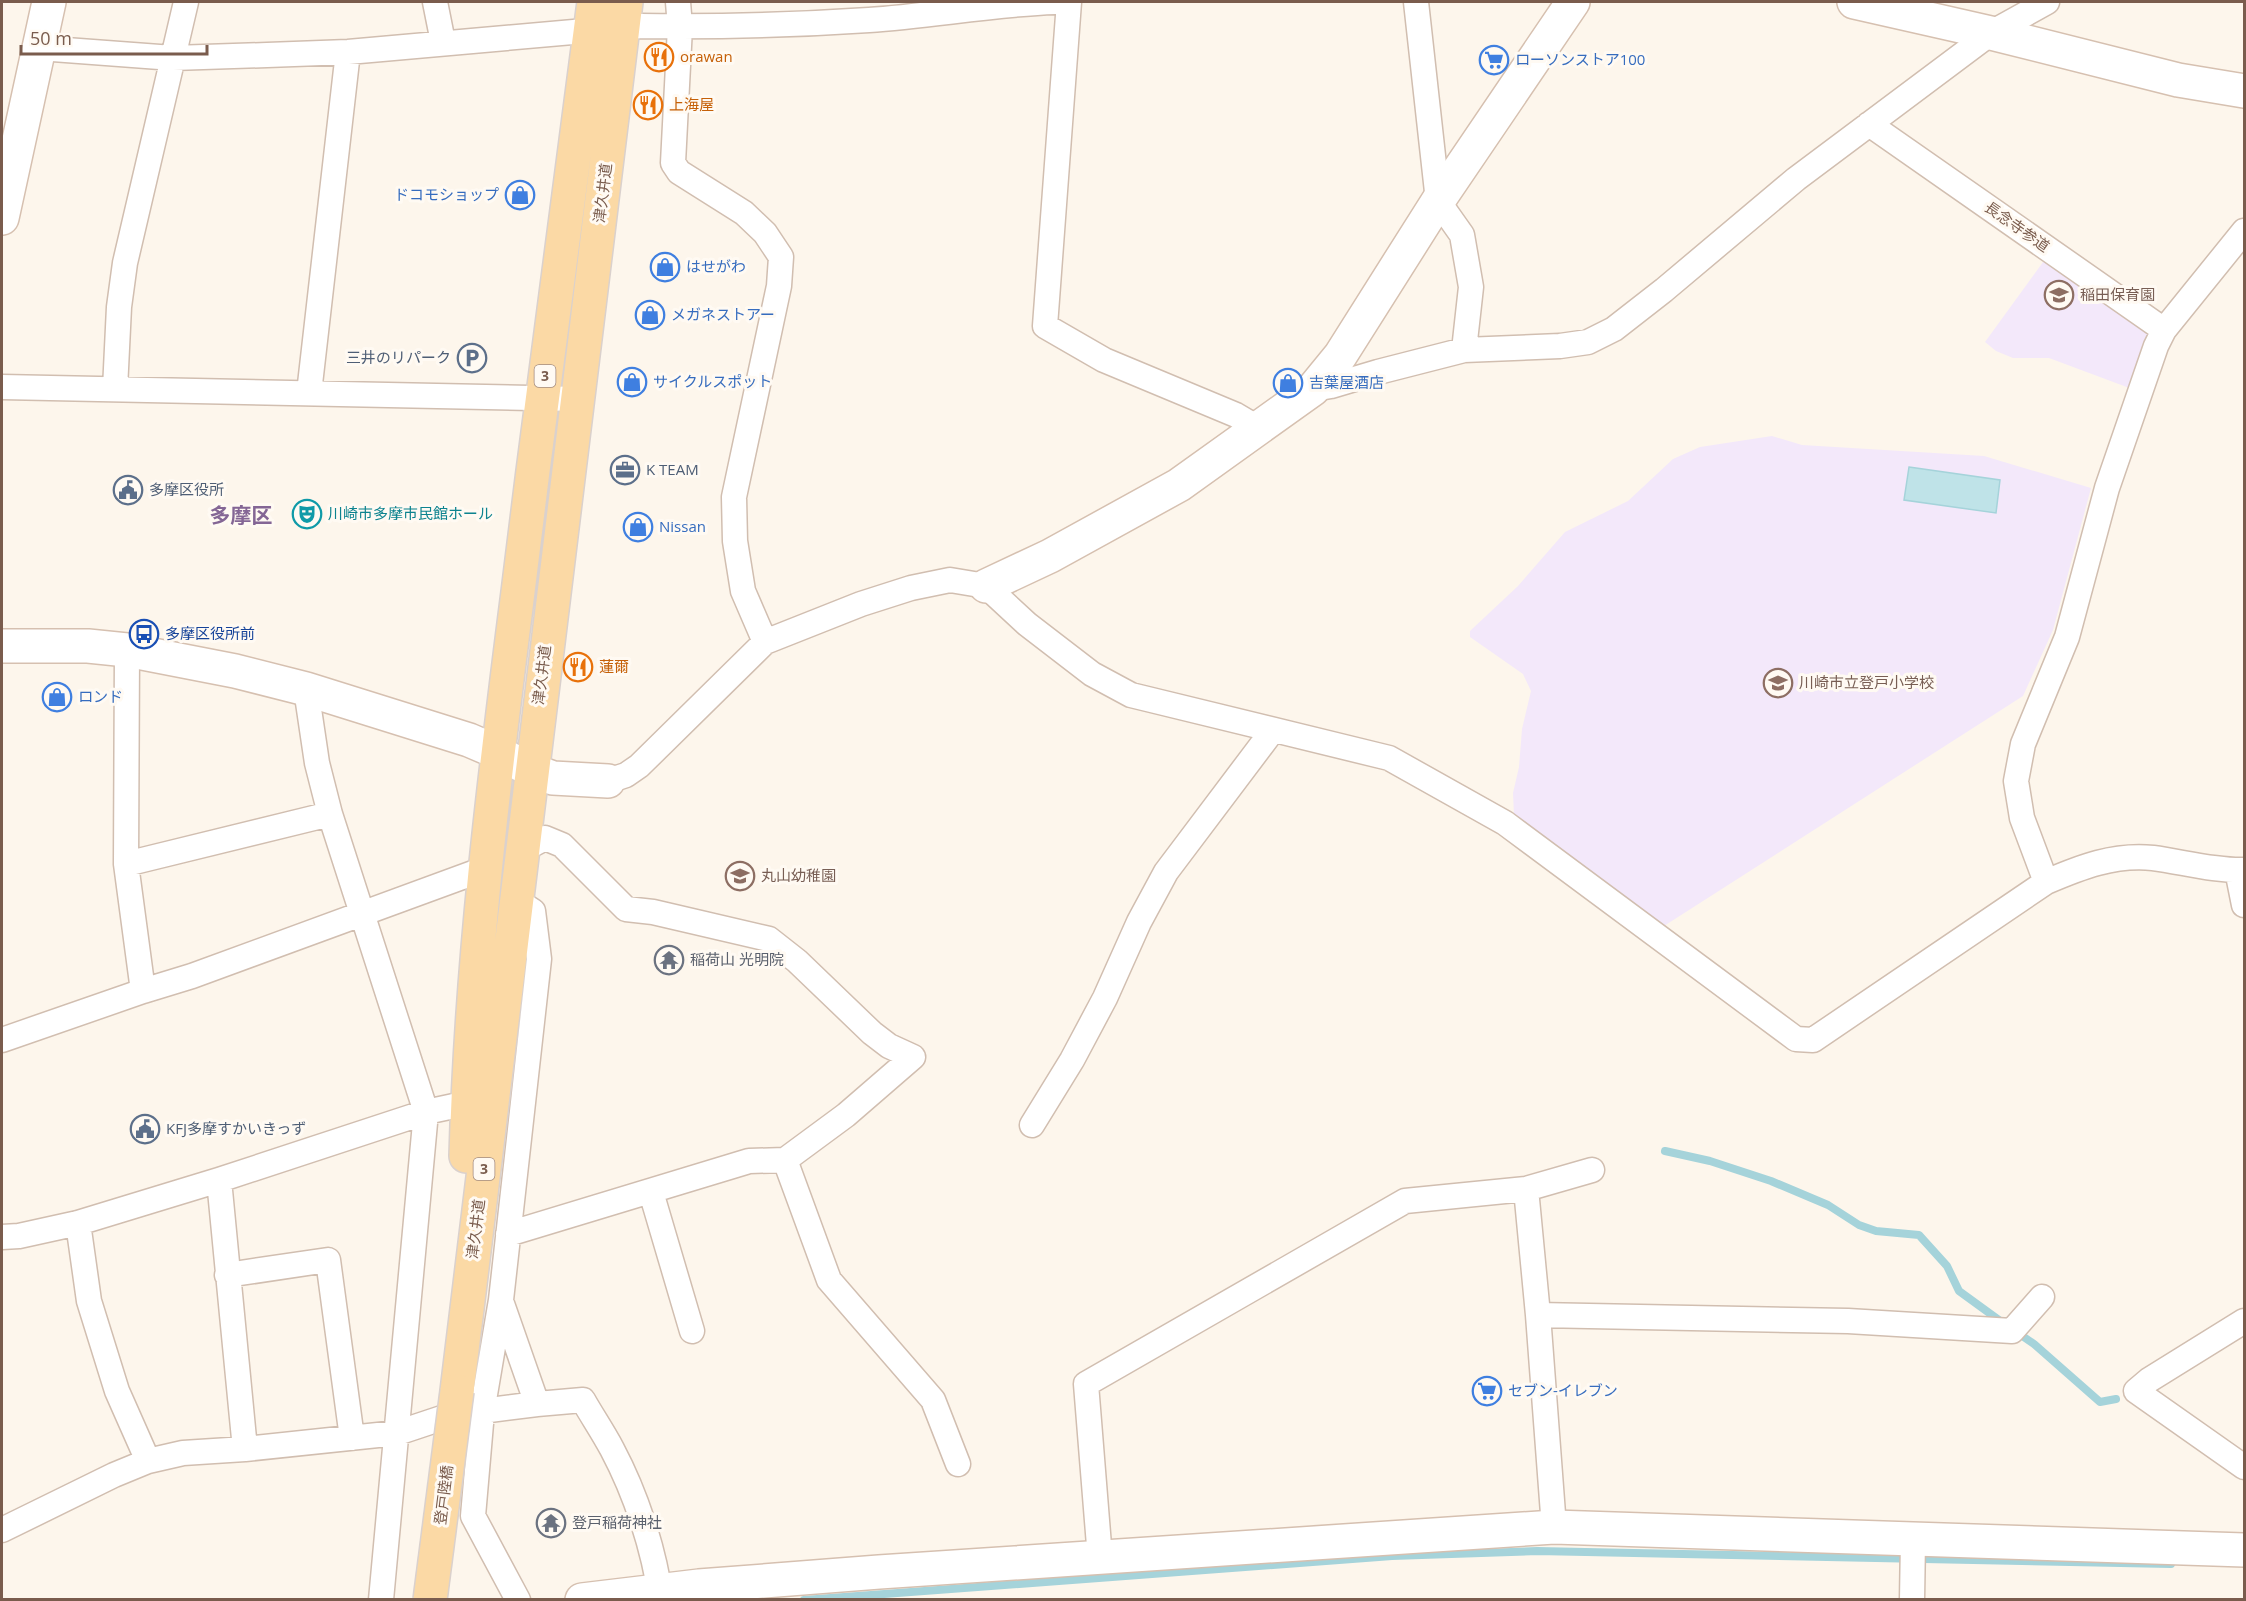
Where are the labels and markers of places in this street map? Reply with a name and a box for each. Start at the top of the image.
restaurant icon: orawan [643,41,675,73]
supermarket icon: ローソンストア100 [1478,44,1510,76]
place label: orawan [680,46,733,66]
place label: ローソンストア100 [1515,49,1645,69]
restaurant icon: 上海屋 [632,89,664,121]
place label: 上海屋 [669,94,714,114]
shop icon: ドコモショップ [504,179,536,211]
place label: ドコモショップ [394,184,499,204]
shop icon: はせがわ [649,251,681,283]
place label: はせがわ [686,256,746,276]
school or university icon: 稲田保育園 [2043,279,2075,311]
place label: 稲田保育園 [2080,284,2155,304]
shop icon: メガネストアー [634,299,666,331]
place label: メガネストアー [671,304,775,324]
parking icon: 三井のリパーク [456,342,488,374]
place label: 三井のリパーク [346,347,451,367]
shop icon: サイクルスポット [616,366,648,398]
shop icon: 吉葉屋酒店 [1272,367,1304,399]
place label: サイクルスポット [653,371,772,391]
place label: 吉葉屋酒店 [1309,372,1384,392]
office icon: K TEAM [609,454,641,486]
place label: K TEAM [646,459,699,479]
public building icon: 多摩区役所 [112,474,144,506]
place label: 多摩区役所 [149,479,224,499]
theatre icon: 川崎市多摩市民館ホール [291,498,323,530]
place label: 川崎市多摩市民館ホール [328,503,493,523]
shop icon: Nissan [622,511,654,543]
place label: Nissan [659,516,706,536]
bus stop icon: 多摩区役所前 [128,618,160,650]
place label: 多摩区役所前 [165,623,255,643]
restaurant icon: 蓮爾 [562,651,594,683]
place label: 蓮爾 [599,656,629,676]
school or university icon: 川崎市立登戸小学校 [1762,667,1794,699]
place label: 川崎市立登戸小学校 [1799,672,1934,692]
shop icon: ロンド [41,681,73,713]
place label: ロンド [78,686,123,706]
school or university icon: 丸山幼稚園 [724,860,756,892]
place label: 丸山幼稚園 [761,865,836,885]
temple icon: 稲荷山 光明院 [653,944,685,976]
place label: 稲荷山 光明院 [690,949,784,969]
public building icon: KFJ多摩すかいきっず [129,1113,161,1145]
place label: KFJ多摩すかいきっず [166,1118,306,1138]
supermarket icon: セブン-イレブン [1471,1375,1503,1407]
place label: セブン-イレブン [1508,1380,1618,1400]
temple icon: 登戸稲荷神社 [535,1507,567,1539]
place label: 登戸稲荷神社 [572,1512,662,1532]

